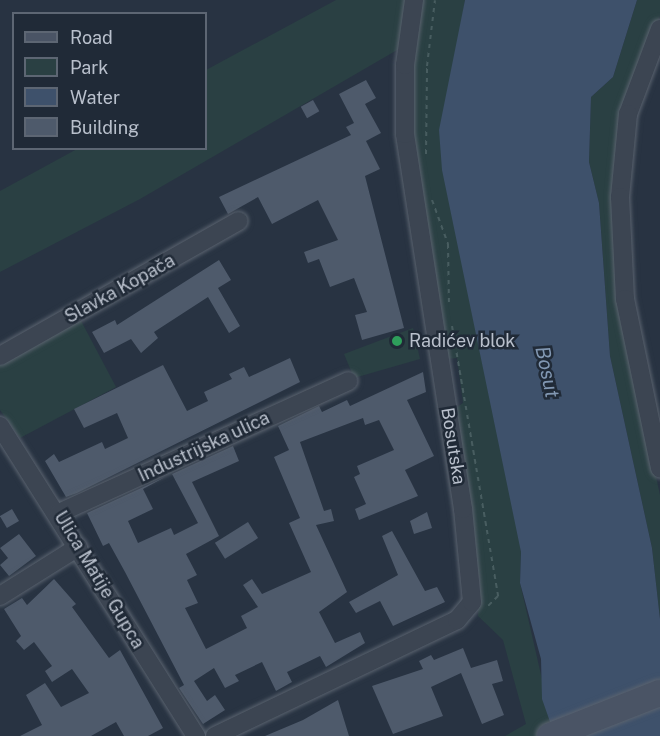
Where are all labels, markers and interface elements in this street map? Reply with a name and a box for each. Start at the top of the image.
legend [12,12,207,150]
text: Road [70,27,113,48]
text: Park [70,57,108,78]
text: Water [70,87,120,108]
text: Building [70,117,139,138]
street label: Slavka Kopača [61,250,179,328]
place label: Radićev blok [409,330,516,352]
marker: Radićev blok [390,334,404,348]
water label: Bosut [530,344,564,400]
street label: Bosutska [436,406,470,486]
street label: Industrijska ulica [135,407,273,487]
street label: Ulica Matije Gupca [49,507,149,653]

